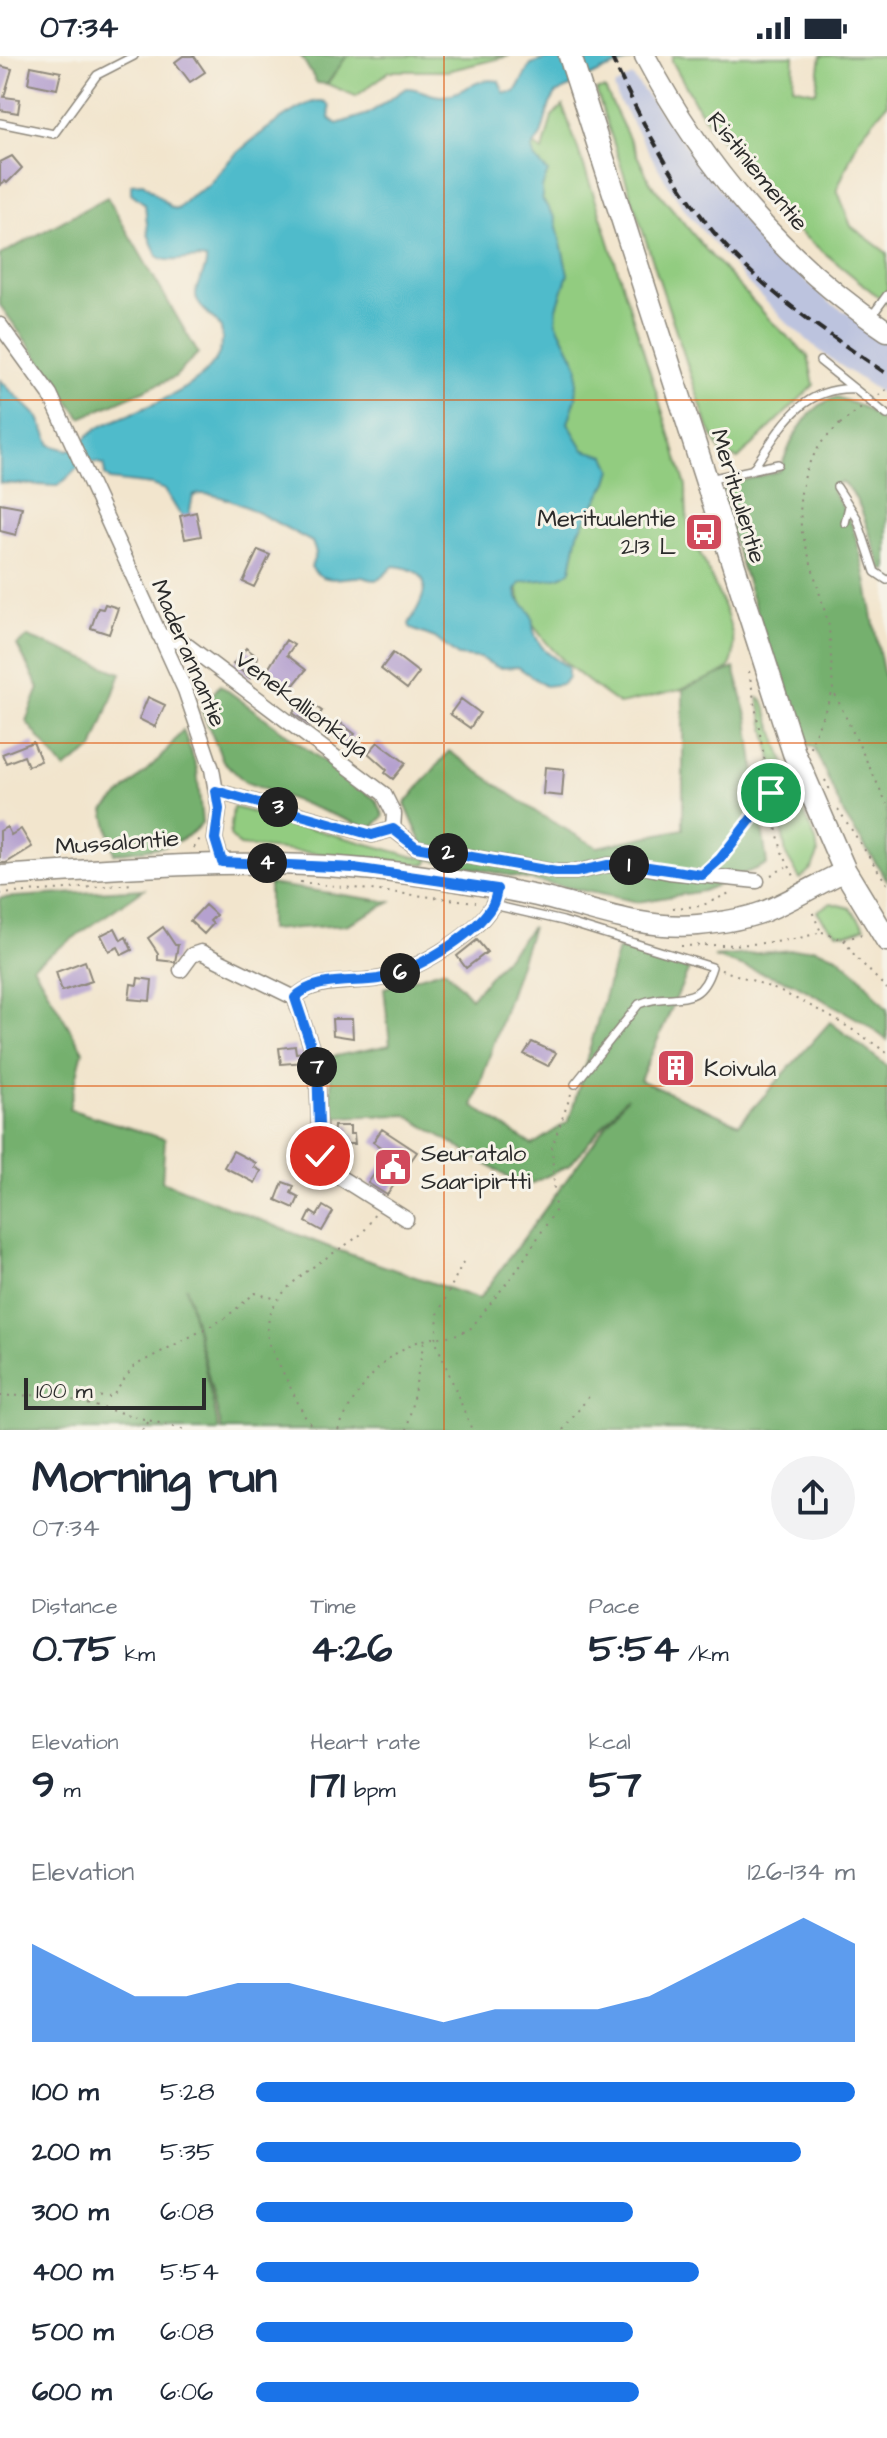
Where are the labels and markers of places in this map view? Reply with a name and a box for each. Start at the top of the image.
place label: Merituulentie 213 L [537,502,676,564]
bus stop icon: Merituulentie 213 L [683,511,725,553]
pin [737,759,805,827]
pin: 3 [258,787,298,827]
pin: 2 [428,833,468,873]
pin: 4 [247,843,287,883]
pin: 1 [609,845,649,885]
pin: 6 [380,953,420,993]
pin: 7 [297,1047,337,1087]
building icon: Koivula [655,1047,697,1089]
place label: Koivula [704,1052,776,1086]
pin [286,1122,354,1190]
place label: Seuratalo Saaripirtti [421,1137,531,1199]
public building icon: Seuratalo Saaripirtti [372,1146,414,1188]

